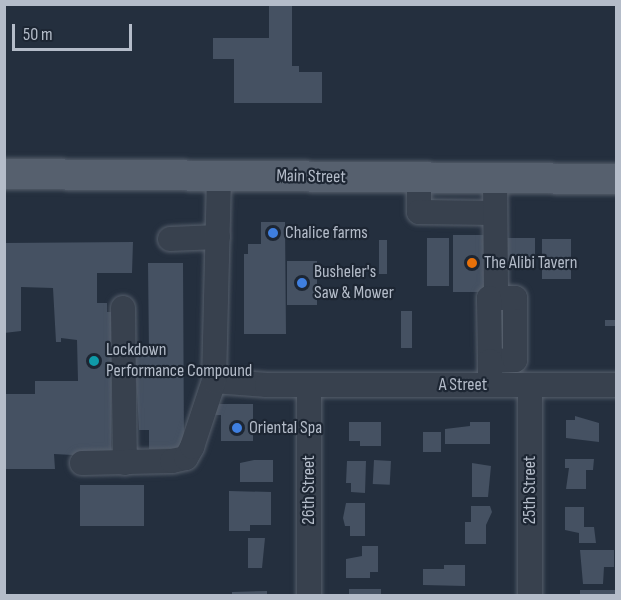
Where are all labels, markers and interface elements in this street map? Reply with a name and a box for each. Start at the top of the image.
scale bar [15,12,135,50]
text: 50 m [23,24,53,45]
street label: Main Street [276,166,346,188]
place label: Chalice farms [285,222,368,244]
marker: Chalice farms [266,226,280,240]
place label: The Alibi Tavern [484,252,577,274]
marker: The Alibi Tavern [465,256,479,270]
place label: Busheler's Saw & Mower [314,262,394,304]
marker: Busheler's Saw & Mower [295,276,309,290]
place label: Lockdown Performance Compound [106,340,252,382]
marker: Lockdown Performance Compound [87,354,101,368]
street label: A Street [439,374,487,396]
place label: Oriental Spa [249,417,322,439]
marker: Oriental Spa [230,421,244,435]
street label: 26th Street [298,455,320,525]
street label: 25th Street [519,456,541,524]

